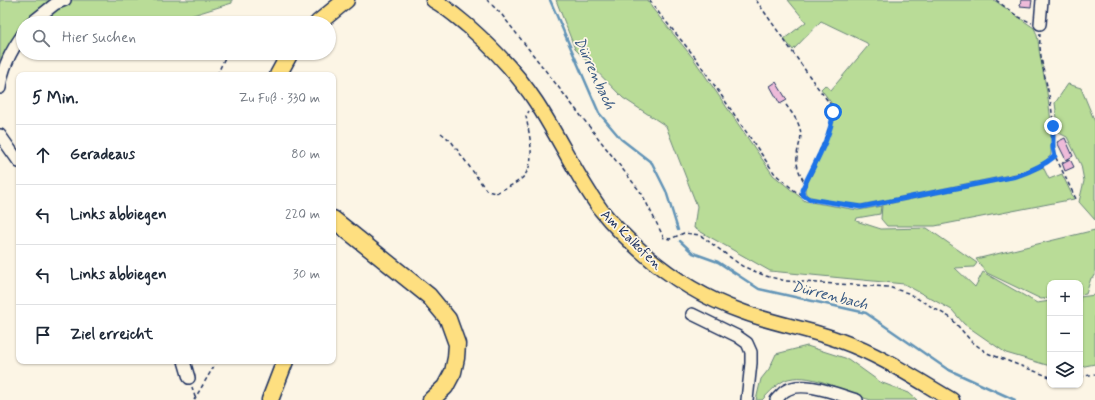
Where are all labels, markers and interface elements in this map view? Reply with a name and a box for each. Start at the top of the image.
search box [16,16,336,60]
icon: search [30,27,52,49]
text: Hier suchen [62,28,136,48]
water label: Dürrenbach [569,34,620,113]
text: 5 Min. [32,87,79,109]
text: Zu Fuß · 330 m [239,90,320,107]
route start [824,103,842,121]
route end [1044,117,1062,135]
icon: ahead [32,144,54,166]
text: Geradeaus [70,145,135,165]
text: 80 m [291,146,320,163]
icon: left [32,204,54,226]
text: Links abbiegen [70,205,167,225]
text: 220 m [285,206,320,223]
street label: Am Kalkofen [597,206,666,274]
icon: left [32,264,54,286]
text: Links abbiegen [70,265,167,285]
text: 30 m [293,266,320,283]
water label: Dürrenbach [790,277,870,315]
map controls [1047,280,1083,388]
button: + [1047,280,1083,316]
button: − [1047,316,1083,352]
icon: arrive [32,324,54,346]
text: Ziel erreicht [70,325,153,345]
button: layers [1047,352,1083,388]

